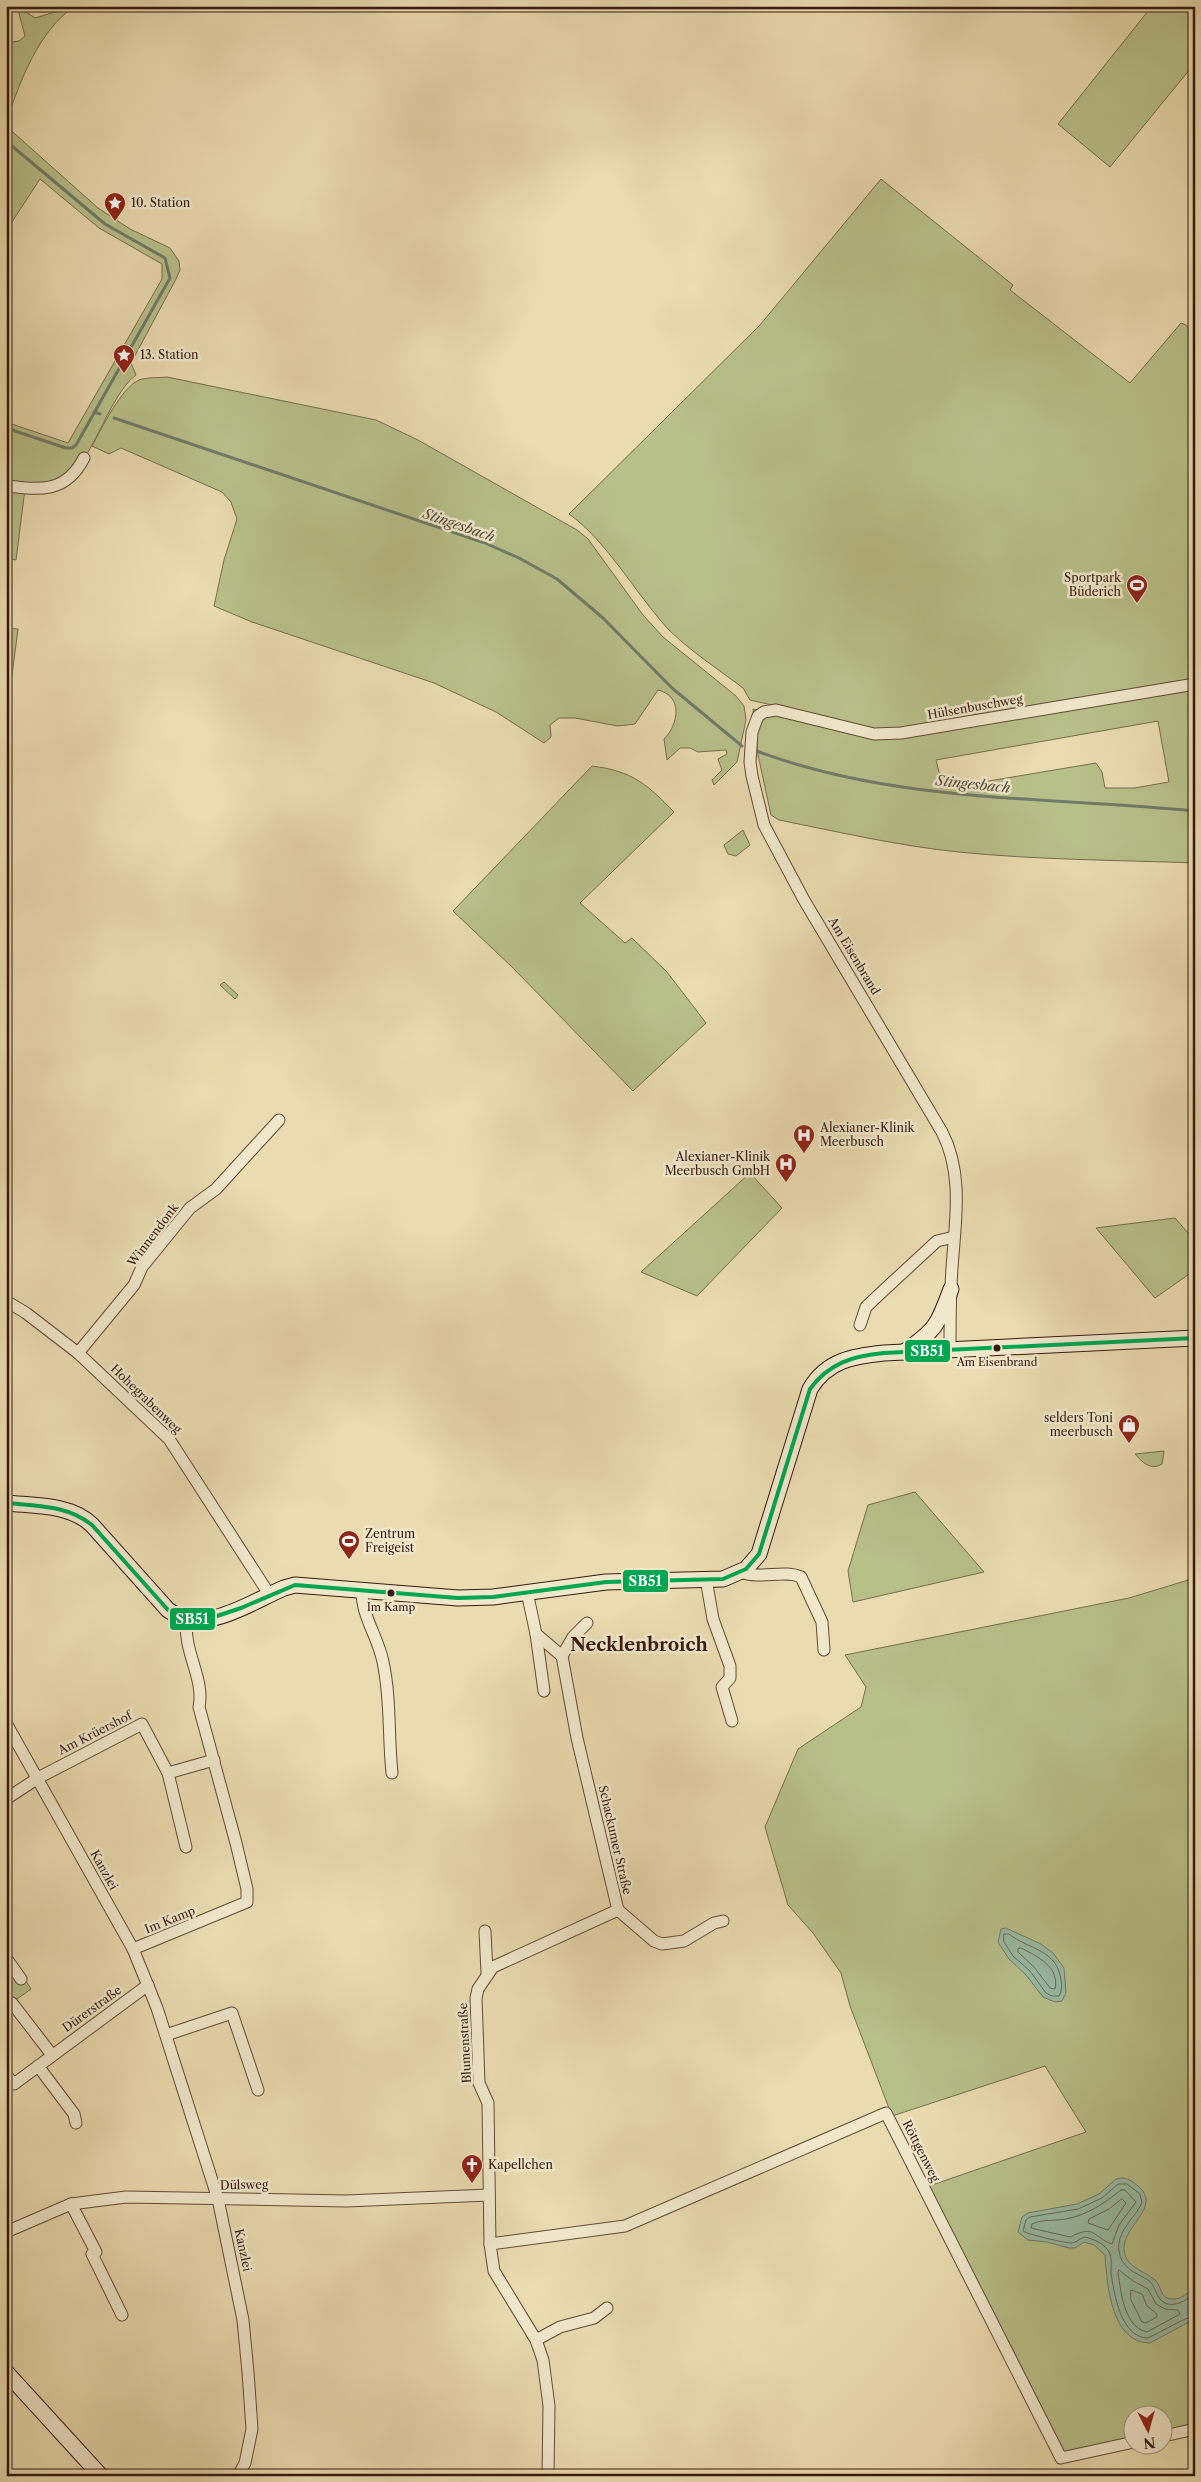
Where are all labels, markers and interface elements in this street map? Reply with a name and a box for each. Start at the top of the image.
place icon: 10. Station [103,191,127,222]
place label: 10. Station [131,195,191,210]
place icon: 13. Station [112,343,136,374]
place label: 13. Station [140,347,199,362]
water label: Stingesbach [420,504,497,546]
place label: Sportpark Büderich [1064,570,1122,599]
sports icon: Sportpark Büderich [1125,573,1149,604]
street label: Hülsenbuschweg [926,691,1024,722]
water label: Stingesbach [934,771,1011,797]
street label: Am Eisenbrand [825,913,884,998]
place label: Alexianer-Klinik Meerbusch [819,1120,916,1149]
hospital icon: Alexianer-Klinik Meerbusch [792,1123,816,1154]
place label: Alexianer-Klinik Meerbusch GmbH [665,1149,771,1178]
hospital icon: Alexianer-Klinik Meerbusch GmbH [774,1152,798,1183]
street label: Winnendonk [123,1199,182,1270]
line badge: SB51 [904,1339,951,1363]
text: SB51 [910,1342,944,1360]
marker: Am Eisenbrand [992,1343,1002,1353]
place label: Am Eisenbrand [956,1355,1038,1369]
street label: Hohegrabenweg [108,1361,186,1437]
place label: selders Toni meerbusch [1044,1410,1113,1439]
shop icon: selders Toni meerbusch [1117,1413,1141,1444]
place label: Zentrum Freigeist [365,1526,415,1555]
sports icon: Zentrum Freigeist [337,1529,361,1560]
line badge: SB51 [622,1569,669,1593]
text: SB51 [628,1572,662,1590]
marker: Im Kamp [386,1588,396,1598]
place label: Im Kamp [367,1600,416,1614]
line badge: SB51 [169,1607,216,1631]
text: SB51 [175,1610,209,1628]
district label: Necklenbroich [570,1634,708,1656]
street label: Am Krüershof [54,1707,136,1758]
street label: Schackumer Straße [596,1784,635,1896]
street label: Kanzlei [87,1847,122,1893]
street label: Im Kamp [142,1903,197,1936]
street label: Dürerstraße [59,1982,124,2035]
street label: Blumenstraße [455,2002,474,2084]
street label: Röttgenweg [899,2117,944,2185]
church icon: Kapellchen [460,2153,484,2184]
place label: Kapellchen [488,2157,553,2172]
street label: Dülsweg [220,2177,269,2192]
street label: Kanzlei [232,2227,255,2273]
north arrow [1124,2404,1174,2454]
text: N [1142,2433,1156,2453]

